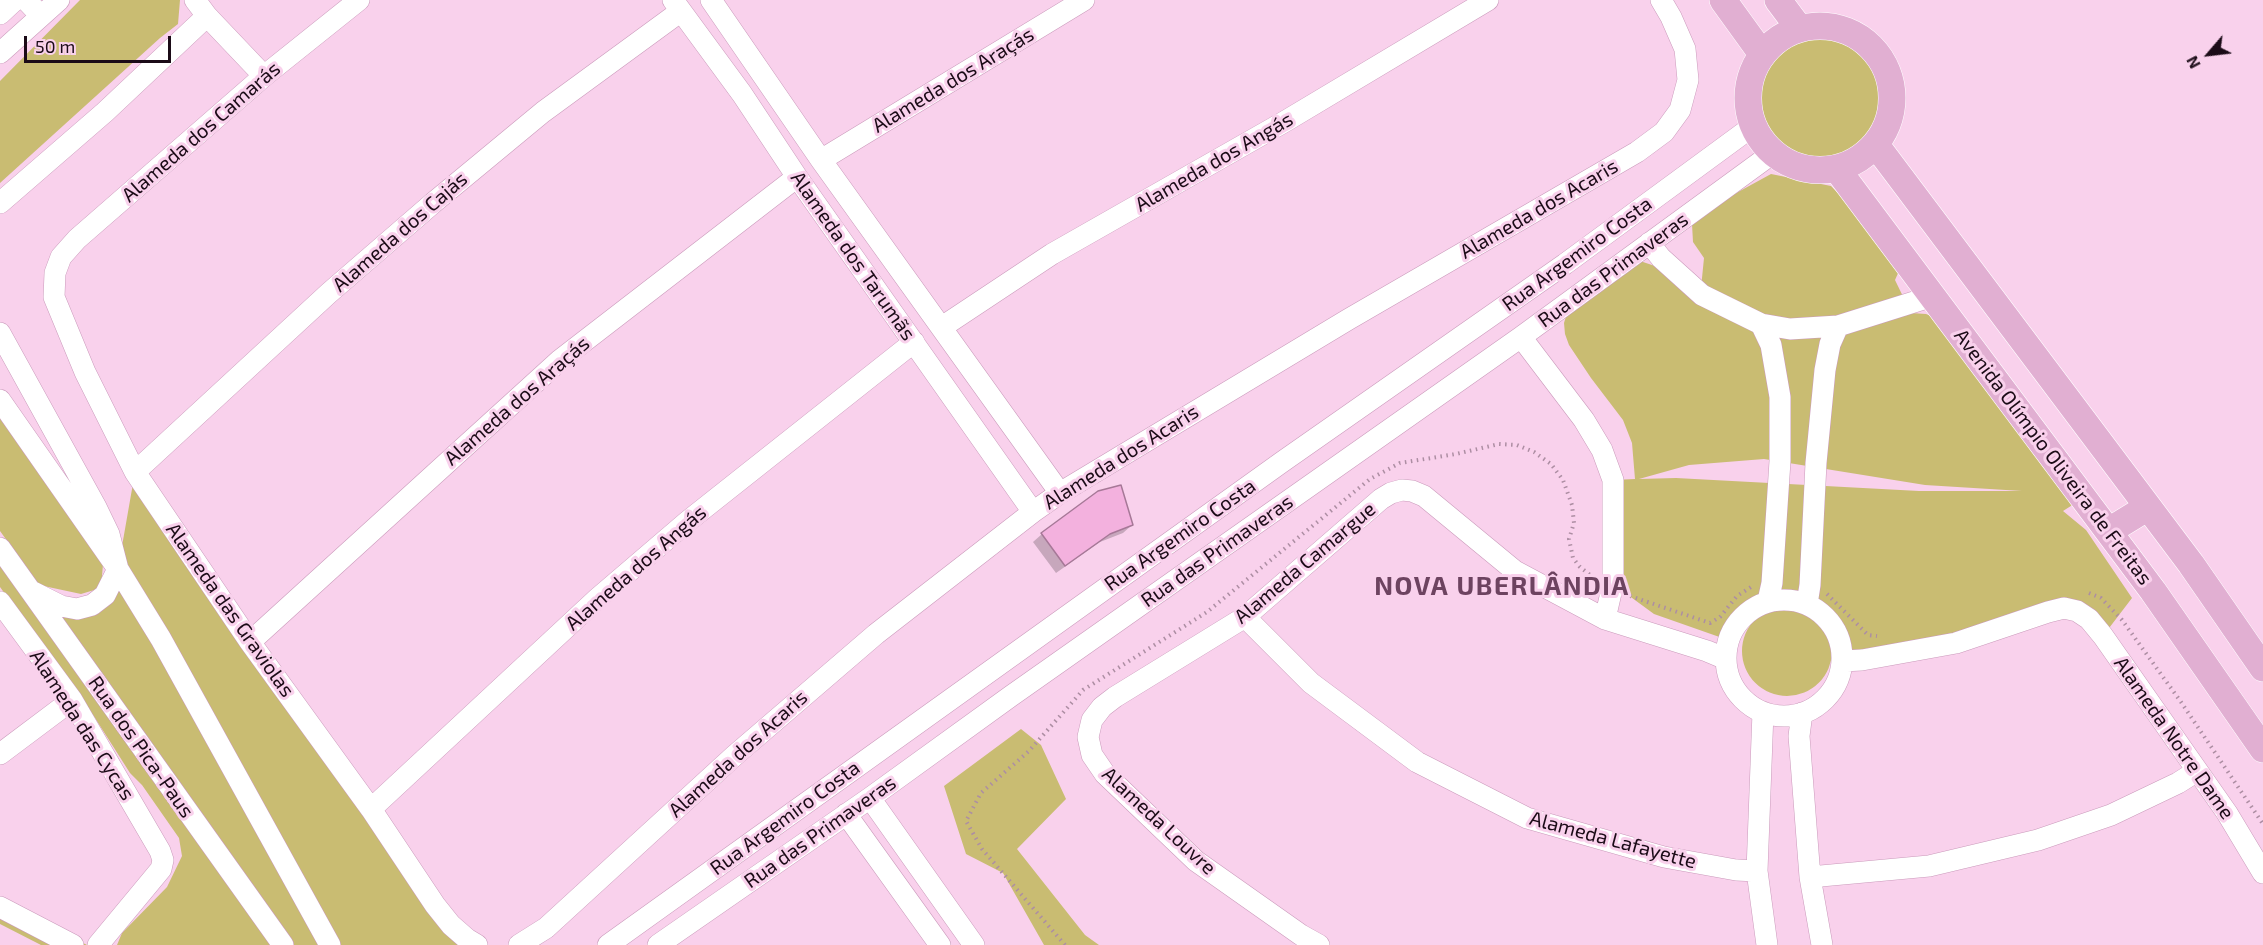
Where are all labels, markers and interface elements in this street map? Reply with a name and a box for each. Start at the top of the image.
street label: Alameda dos Araçás [868,22,1038,138]
scale bar [27,24,174,62]
north arrow [2179,24,2239,84]
text: 50 m [35,35,75,57]
text: N [2182,53,2204,72]
street label: Alameda dos Camarás [117,57,285,207]
street label: Alameda dos Angás [1131,107,1297,217]
street label: Alameda dos Acaris [1456,154,1622,264]
street label: Alameda dos Cajás [328,167,472,297]
street label: Alameda dos Tarumãs [786,167,920,345]
street label: Rua Argemiro Costa [1498,192,1656,316]
street label: Rua das Primaveras [1533,207,1693,333]
street label: Avenida Olímpio Oliveira de Freitas [1949,324,2157,590]
street label: Alameda dos Araçás [440,331,594,471]
street label: Alameda dos Acaris [1039,400,1203,514]
street label: Rua Argemiro Costa [1100,474,1260,596]
street label: Rua das Primaveras [1136,490,1298,612]
street label: Alameda Camargue [1230,497,1380,629]
street label: Alameda dos Angás [561,500,711,636]
street label: Alameda das Graviolas [161,518,299,702]
district label: NOVA UBERLÂNDIA [1374,570,1630,602]
street label: Alameda das Cycas [25,645,139,805]
street label: Alameda Notre Dame [2109,652,2239,824]
street label: Rua dos Pica-Paus [83,672,199,822]
street label: Alameda dos Acaris [664,685,812,823]
street label: Rua Argemiro Costa [706,756,864,880]
street label: Alameda Louvre [1097,762,1221,880]
street label: Rua das Primaveras [739,771,901,893]
street label: Alameda Lafayette [1527,806,1699,874]

